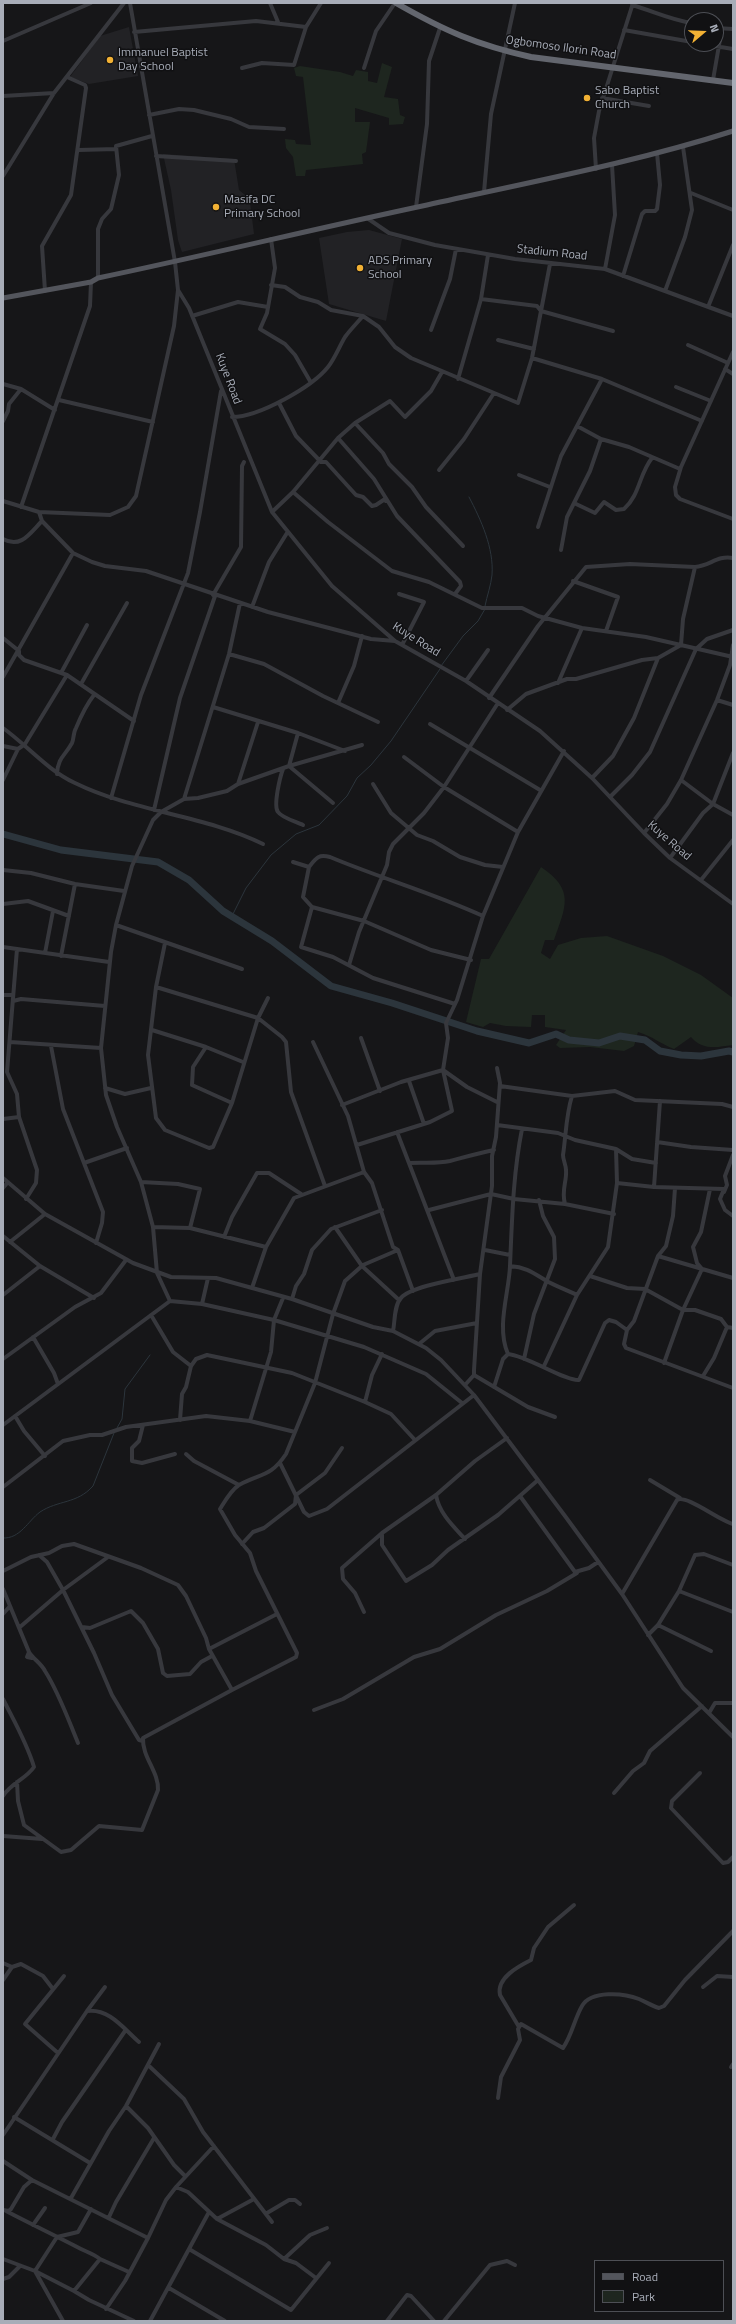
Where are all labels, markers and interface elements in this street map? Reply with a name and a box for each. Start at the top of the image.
north arrow [684,12,724,52]
text: N [706,22,723,35]
street label: Ogbomoso Ilorin Road [505,33,617,63]
place label: Immanuel Baptist Day School [118,46,208,74]
marker: Immanuel Baptist Day School [105,55,115,65]
place label: Sabo Baptist Church [595,84,659,112]
marker: Sabo Baptist Church [582,93,592,103]
place label: Masifa DC Primary School [224,193,300,221]
marker: Masifa DC Primary School [211,202,221,212]
street label: Stadium Road [516,242,588,264]
place label: ADS Primary School [368,254,432,282]
marker: ADS Primary School [355,263,365,273]
street label: Kuye Road [212,351,244,407]
street label: Kuye Road [390,620,442,660]
street label: Kuye Road [644,818,694,864]
legend [594,2260,724,2312]
text: Road [632,2267,658,2286]
text: Park [632,2287,655,2306]

